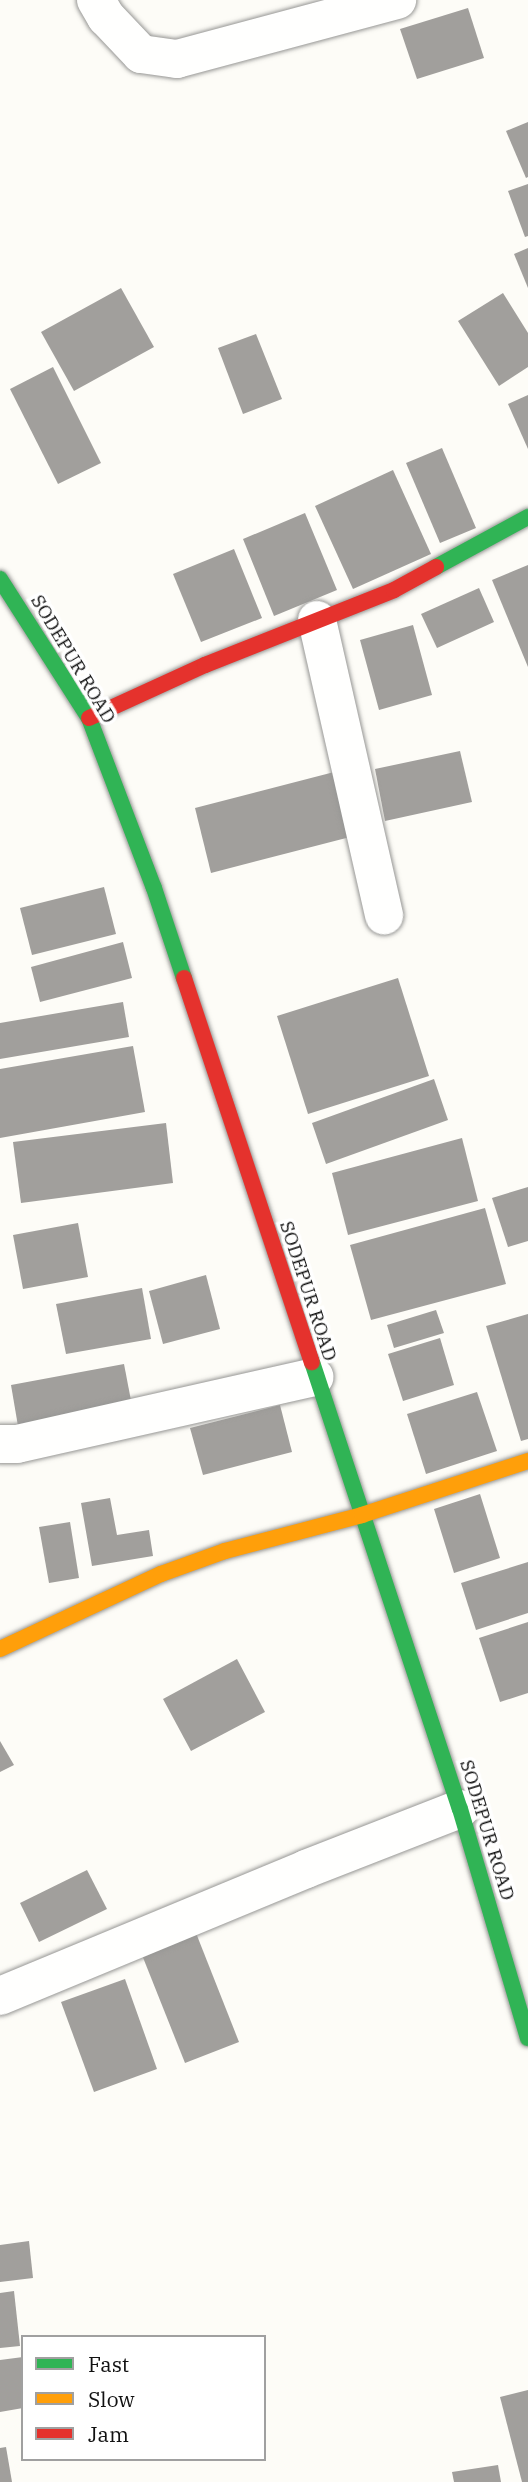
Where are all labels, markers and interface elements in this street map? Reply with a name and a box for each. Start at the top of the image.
street label: SODEPUR ROAD [26,591,120,727]
street label: SODEPUR ROAD [275,1218,341,1364]
street label: SODEPUR ROAD [455,1757,519,1903]
legend [21,2335,266,2461]
text: Fast [88,2350,129,2378]
text: Slow [88,2385,135,2413]
text: Jam [88,2420,129,2448]

